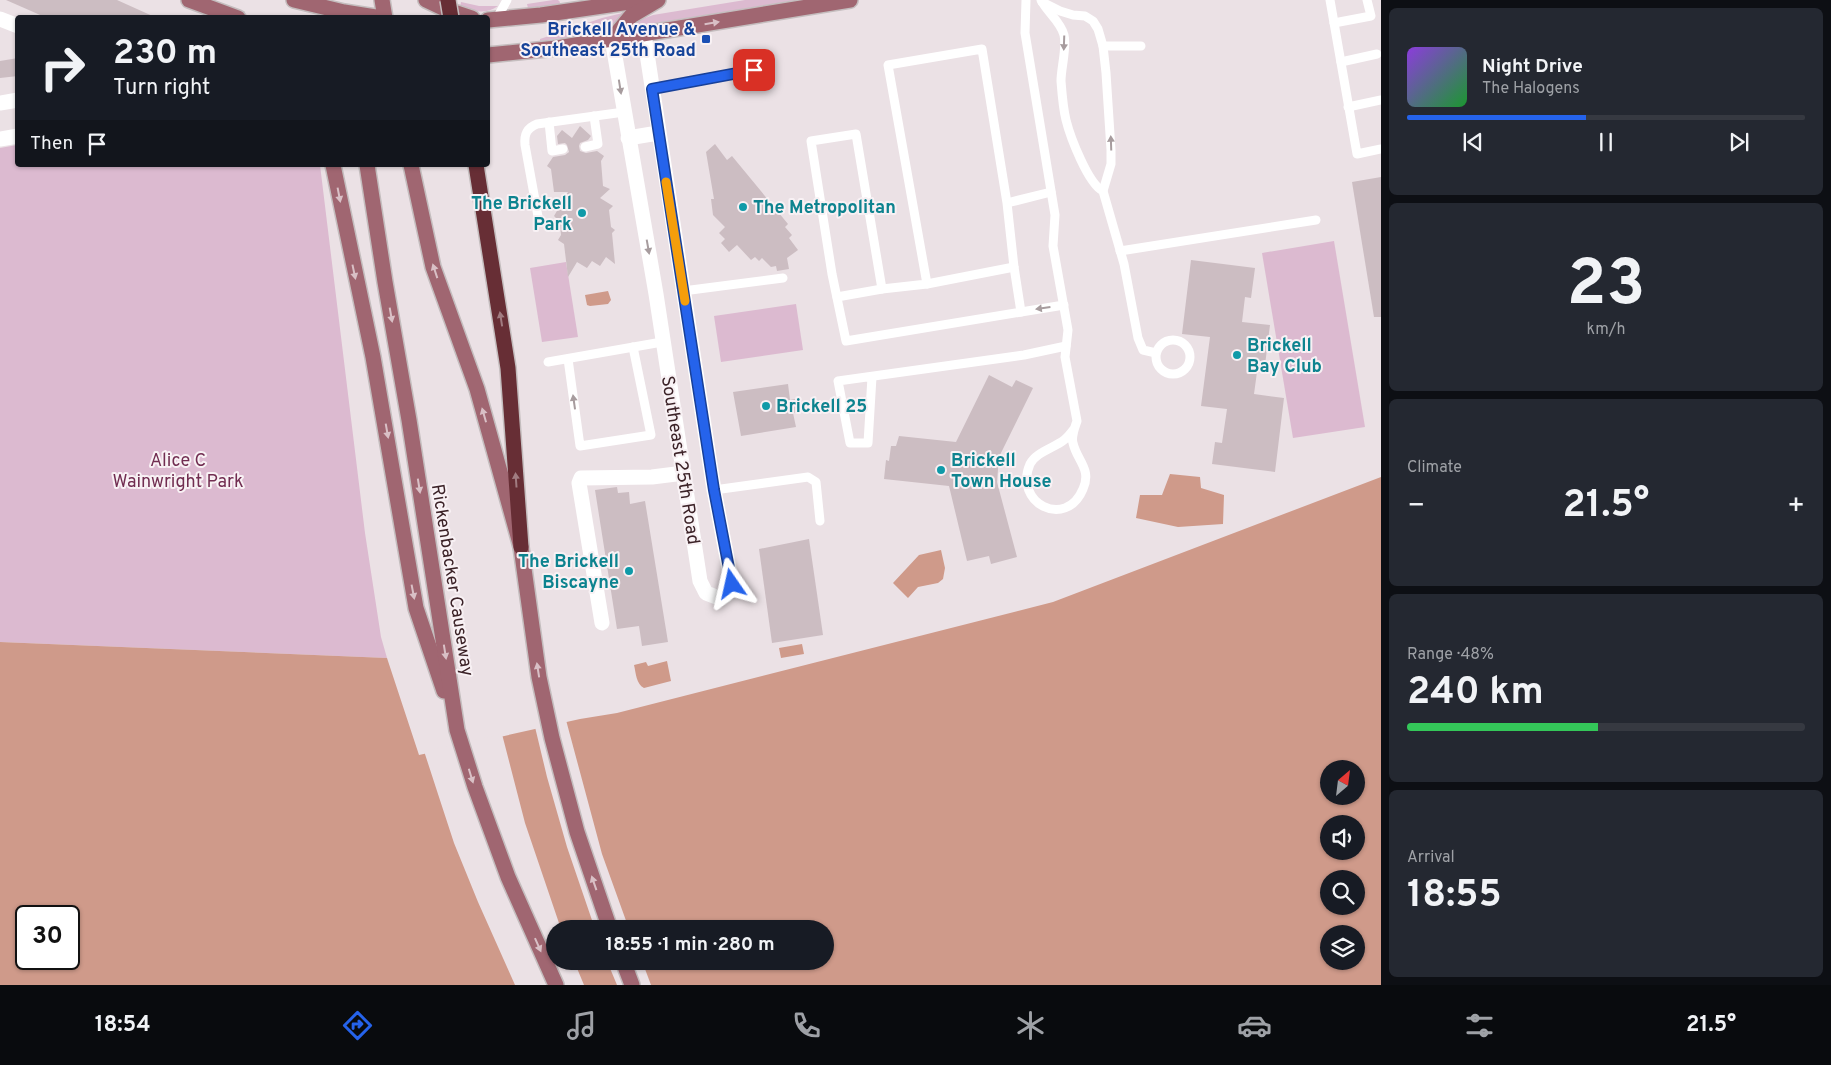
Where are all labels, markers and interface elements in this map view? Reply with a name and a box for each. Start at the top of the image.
one-way arrow [704,18,720,26]
place label: Brickell Avenue & Southeast 25th Road [520,19,696,63]
text: 230 m [113,32,217,76]
marker: Brickell Avenue & Southeast 25th Road [700,33,712,45]
icon: right [30,35,95,100]
one-way arrow [1059,36,1067,52]
pin [733,49,775,91]
text: Night Drive [1482,55,1583,79]
icon: arrive [740,56,768,84]
text: Turn right [113,75,210,102]
text: The Halogens [1482,79,1580,99]
one-way arrow [616,80,624,96]
icon: previous [1459,128,1487,156]
icon: pause [1592,128,1620,156]
icon: next [1725,128,1753,156]
icon: arrive [83,130,111,158]
text: Then [30,132,73,156]
one-way arrow [1106,135,1114,151]
one-way arrow [335,187,343,203]
place label: The Brickell Park [471,193,572,237]
place label: The Metropolitan [753,197,896,220]
marker: The Metropolitan [737,201,749,213]
marker: The Brickell Park [576,207,588,219]
one-way arrow [644,240,652,256]
text: 23 [1567,246,1645,328]
one-way arrow [430,263,438,278]
one-way arrow [350,265,358,280]
one-way arrow [1034,305,1050,313]
one-way arrow [387,307,395,323]
one-way arrow [497,310,505,326]
text: km/h [1587,320,1625,340]
place label: Brickell Bay Club [1247,335,1322,379]
marker: Brickell Bay Club [1231,349,1243,361]
street label: Southeast 25th Road [655,374,704,546]
one-way arrow [570,394,578,410]
place label: Brickell 25 [776,396,867,419]
marker: Brickell 25 [760,400,772,412]
one-way arrow [480,408,488,423]
one-way arrow [383,424,391,440]
park label: Alice C Wainwright Park [112,450,244,494]
place label: Brickell Town House [951,450,1051,494]
text: Climate [1407,458,1462,478]
marker: Brickell Town House [935,464,947,476]
one-way arrow [512,472,520,488]
one-way arrow [416,478,424,494]
street label: Rickenbacker Causeway [425,482,478,678]
text: 21.5° [1563,482,1649,531]
text: − [1407,489,1425,525]
text: + [1787,489,1805,525]
place label: The Brickell Biscayne [518,551,619,595]
position arrow [705,557,757,609]
marker: The Brickell Biscayne [623,565,635,577]
one-way arrow [410,584,418,600]
one-way arrow [441,644,449,660]
text: Range · 48% [1407,645,1494,665]
one-way arrow [533,662,541,678]
text: 240 km [1407,669,1544,718]
north arrow [1320,760,1365,805]
map controls [1320,760,1365,970]
one-way arrow [468,769,476,784]
button: sound [1320,815,1365,860]
text: Arrival [1407,848,1455,868]
button: search [1320,870,1365,915]
text: 18:55 [1407,872,1502,921]
one-way arrow [590,875,598,890]
speed limit sign: 30 [15,905,80,970]
button: layers [1320,925,1365,970]
text: 18:55 · 1 min · 280 m [605,933,775,957]
one-way arrow [534,938,542,952]
icon: directions [340,1008,375,1043]
icon: music [564,1008,599,1043]
icon: phone [789,1008,824,1043]
icon: climate [1013,1008,1048,1043]
icon: car [1237,1008,1272,1043]
icon: filters [1462,1008,1497,1043]
text: 18:54 [95,1012,151,1039]
text: 21.5° [1686,1012,1736,1039]

